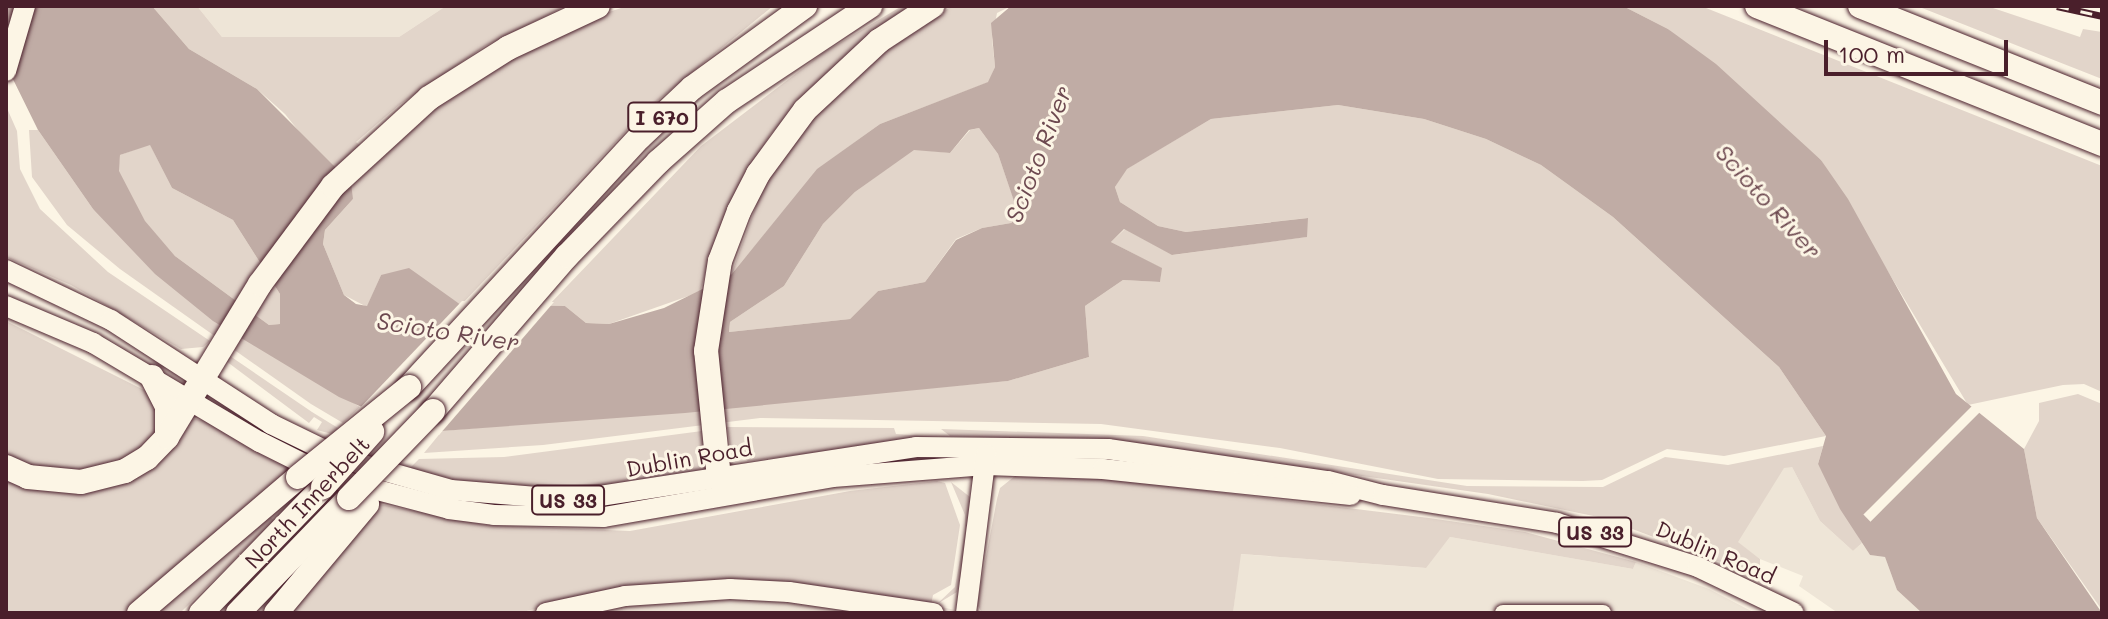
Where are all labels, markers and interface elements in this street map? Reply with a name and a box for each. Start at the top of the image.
scale bar [1828,24,2012,74]
text: 100 m [1838,38,1905,69]
water label: Scioto River [999,82,1077,226]
road number: I 670 [626,101,698,133]
water label: Scioto River [1710,138,1828,264]
water label: Scioto River [375,306,521,356]
street label: North Innerbelt [239,430,375,574]
street label: Dublin Road [624,434,754,482]
road number: US 33 [530,484,606,516]
street label: Dublin Road [1652,515,1780,589]
road number: US 33 [1557,516,1633,548]

